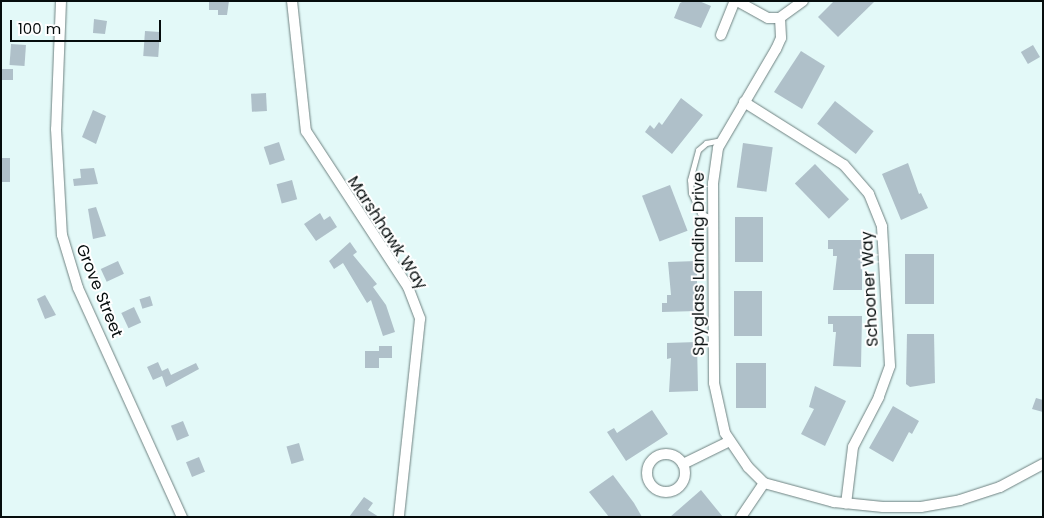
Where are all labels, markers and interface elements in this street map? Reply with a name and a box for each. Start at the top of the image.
scale bar [12,10,164,42]
text: 100 m [18,18,61,39]
street label: Spyglass Landing Drive [689,172,709,356]
street label: Marshhawk Way [343,173,431,293]
street label: Schooner Way [857,231,883,347]
street label: Grove Street [72,242,126,340]

